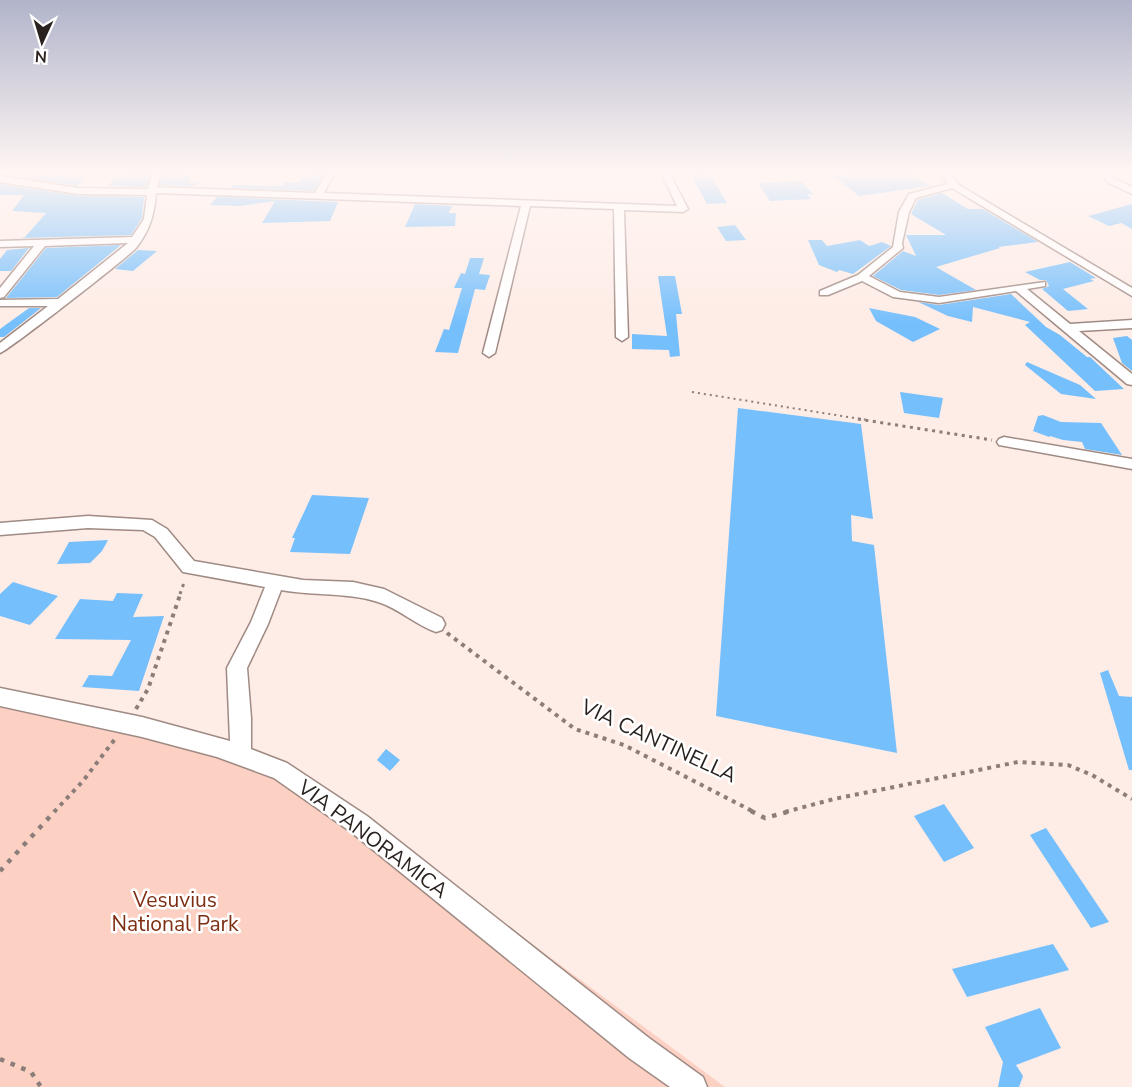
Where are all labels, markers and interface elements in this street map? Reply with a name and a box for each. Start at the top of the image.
north arrow [12,12,72,72]
text: N [34,45,48,67]
street label: VIA CANTINELLA [576,692,741,789]
street label: VIA PANORAMICA [292,773,454,905]
park label: Vesuvius National Park [111,886,239,938]

